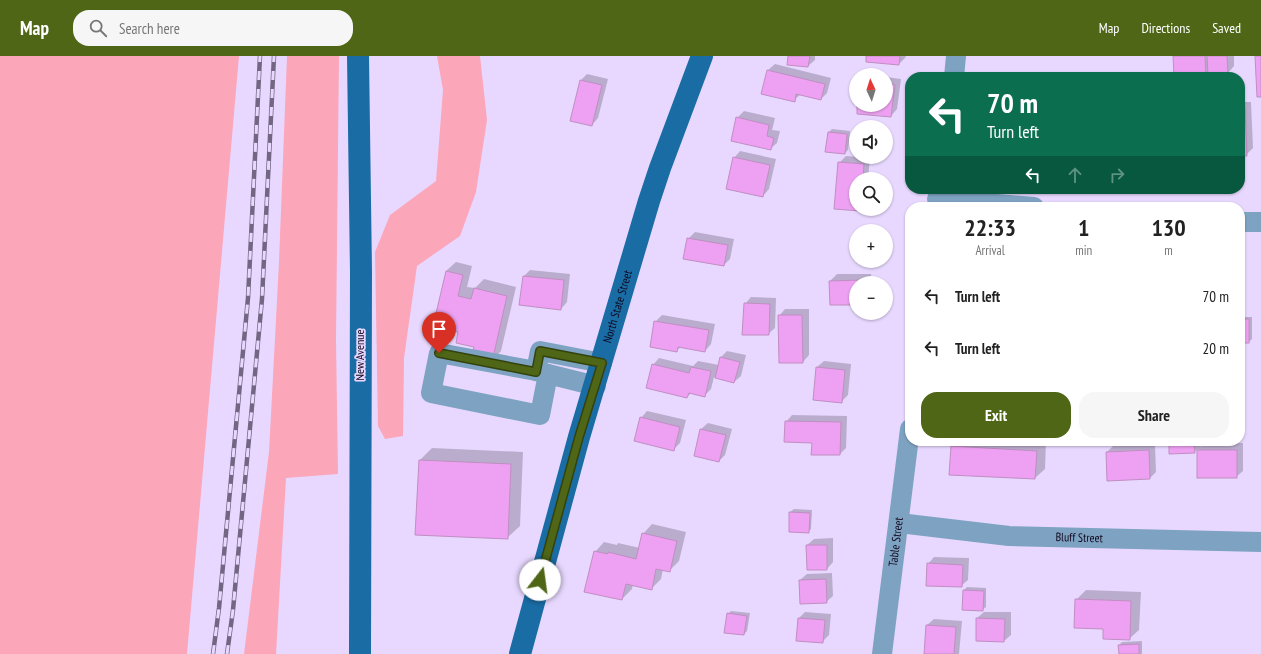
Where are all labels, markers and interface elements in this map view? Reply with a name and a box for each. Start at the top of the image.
search box [73,10,353,46]
text: Map [20,16,49,40]
icon: search [87,17,109,39]
text: Search here [119,19,180,38]
text: Map [1099,19,1119,37]
text: Directions [1141,19,1190,37]
text: Saved [1212,19,1241,37]
north arrow [849,68,893,112]
map controls [849,68,893,320]
text: 70 m [987,84,1038,121]
icon: left [921,88,973,140]
button: sound [849,120,893,164]
text: Turn left [987,120,1039,143]
icon: left [1022,164,1044,186]
icon: ahead [1064,164,1086,186]
icon: right [1106,164,1128,186]
button: search [849,172,893,216]
text: 22:33 [964,212,1016,243]
text: 1 [1078,212,1089,243]
text: 130 [1151,212,1186,243]
button: + [849,224,893,268]
text: Arrival [975,242,1005,259]
text: min [1075,242,1092,259]
text: m [1164,242,1173,259]
street label: North State Street [599,267,635,345]
button: − [849,276,893,320]
icon: left [921,285,943,307]
text: Turn left [955,287,1000,306]
text: 70 m [1203,287,1229,306]
pin [422,312,456,353]
icon: arrive [428,318,450,340]
street label: New Avenue [352,330,367,380]
icon: left [921,337,943,359]
text: Turn left [955,339,1000,358]
text: 20 m [1203,339,1229,358]
button: Exit [921,392,1071,438]
button: Share [1079,392,1229,438]
street label: Table Street [885,516,906,567]
street label: Bluff Street [1055,529,1104,545]
position arrow [519,559,561,601]

